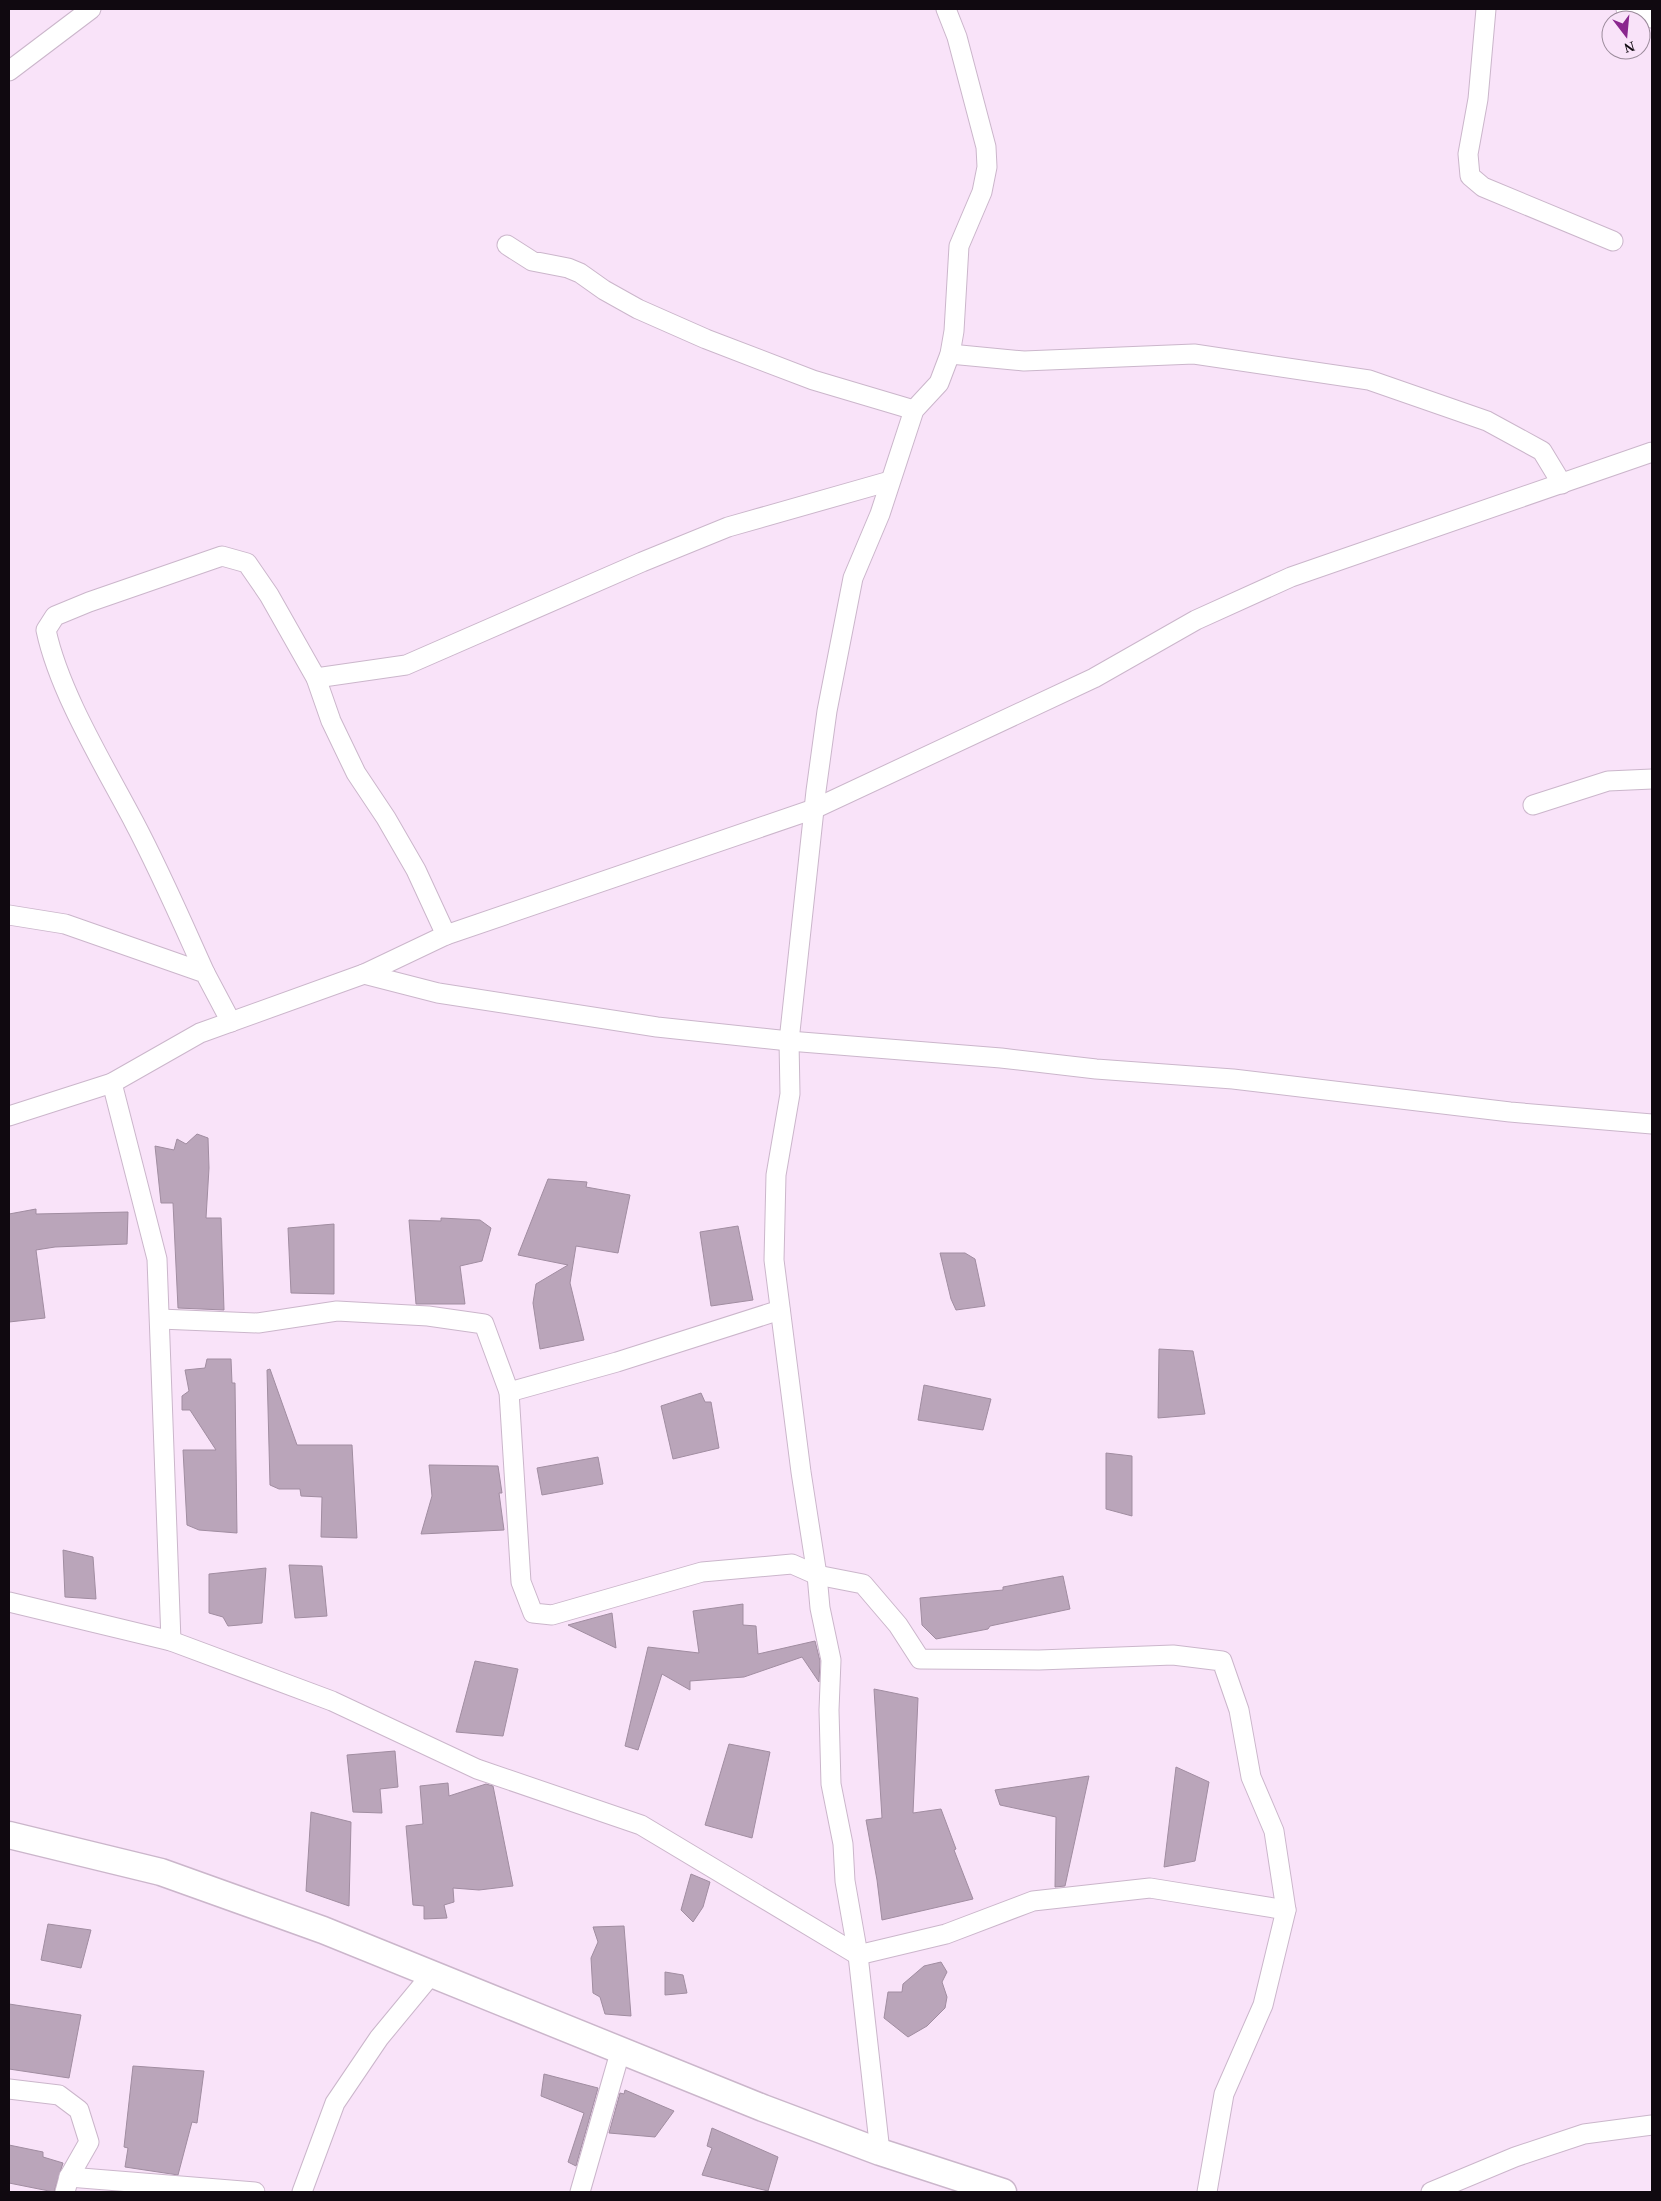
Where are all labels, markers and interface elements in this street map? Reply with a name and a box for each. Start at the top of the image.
north arrow [1601,10,1651,60]
text: N [1623,38,1636,56]

